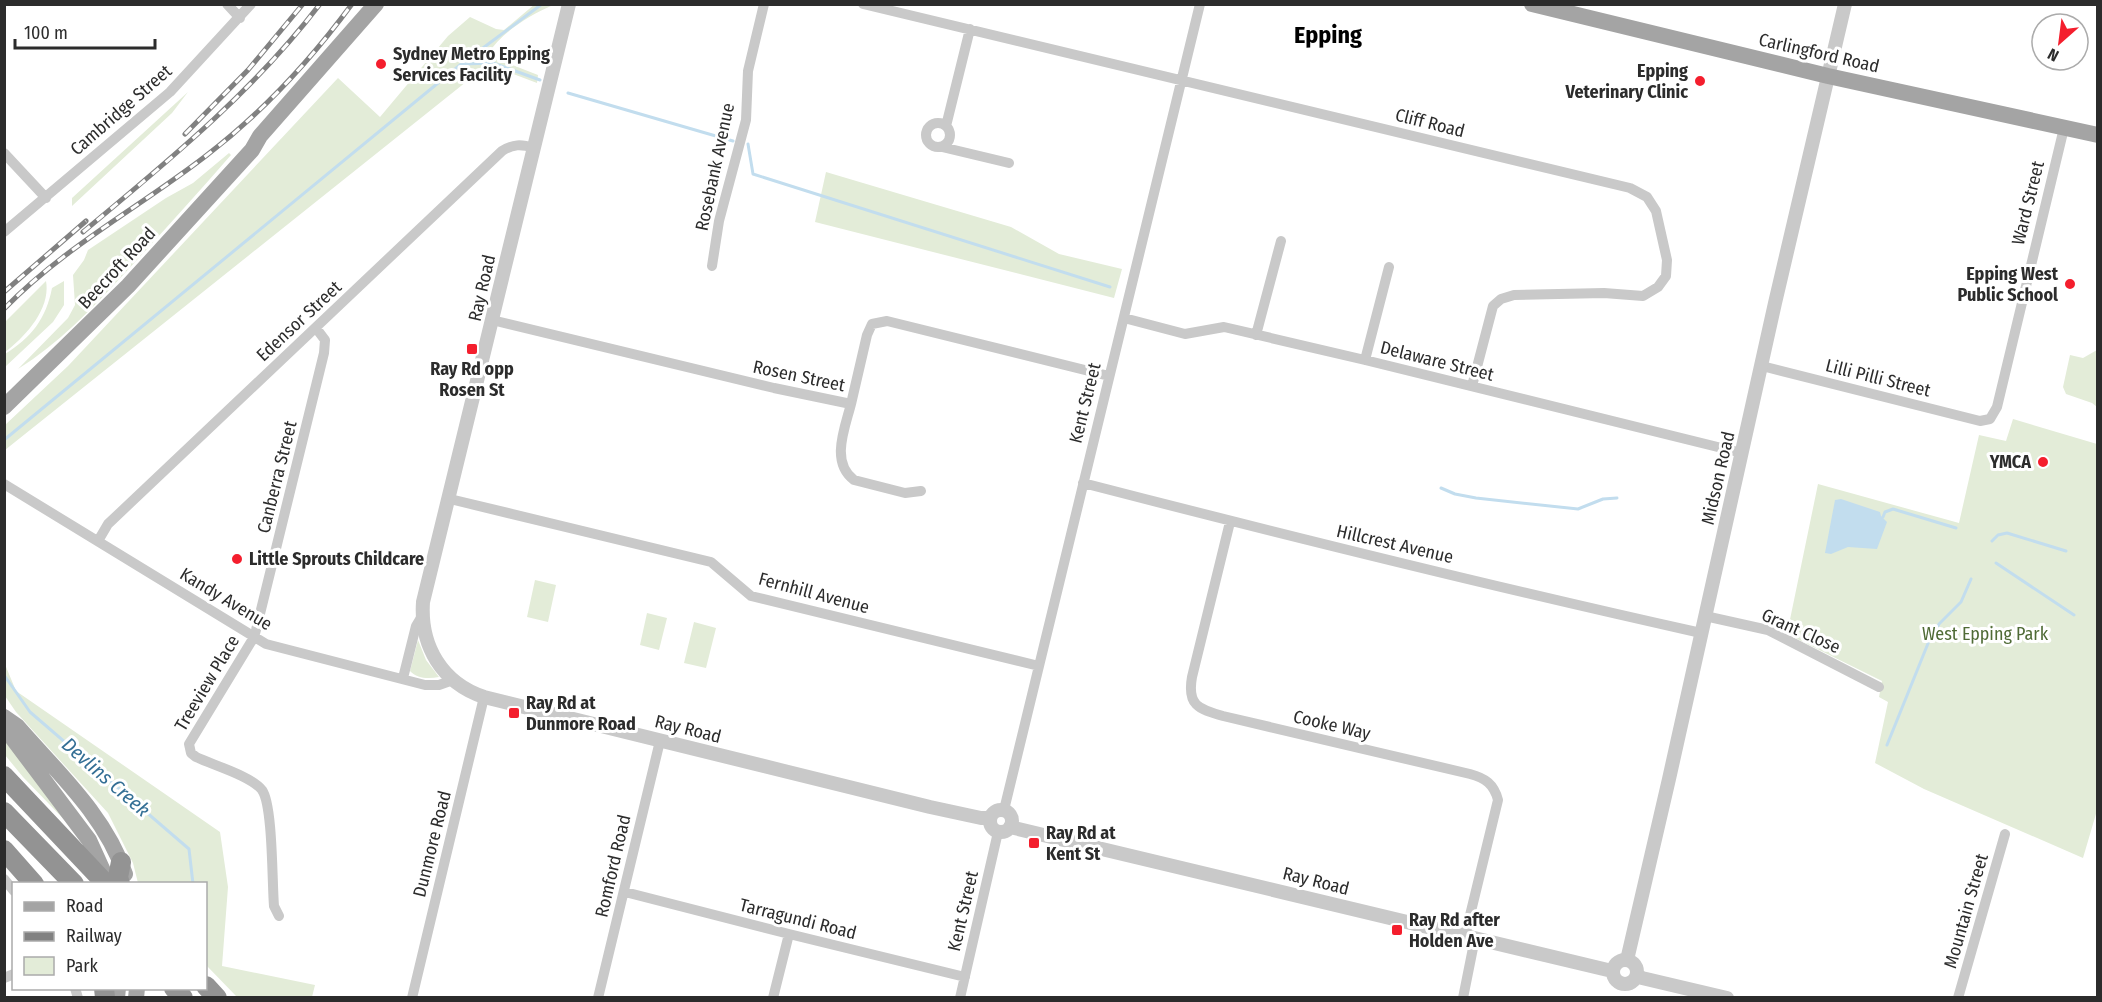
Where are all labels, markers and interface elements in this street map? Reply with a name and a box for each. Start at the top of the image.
scale bar [15,12,154,50]
north arrow [2030,12,2090,72]
district label: Epping [1294,21,1362,49]
text: 100 m [24,22,68,44]
street label: Carlingford Road [1757,28,1881,78]
place label: Sydney Metro Epping Services Facility [393,43,550,86]
text: N [2044,44,2062,65]
marker: Sydney Metro Epping Services Facility [374,57,388,71]
street label: Cambridge Street [66,60,176,160]
place label: Epping Veterinary Clinic [1564,60,1688,103]
marker: Epping Veterinary Clinic [1693,74,1707,88]
street label: Rosebank Avenue [691,101,739,233]
street label: Cliff Road [1393,104,1467,142]
street label: Ward Street [2007,159,2049,247]
street label: Beecroft Road [74,223,160,313]
street label: Ray Road [464,253,500,323]
place label: Epping West Public School [1958,263,2059,306]
street label: Edensor Street [252,276,346,366]
marker: Epping West Public School [2063,277,2077,291]
street label: Delaware Street [1378,336,1496,386]
marker: Ray Rd opp Rosen St [465,342,479,356]
street label: Lilli Pilli Street [1823,354,1933,402]
street label: Rosen Street [751,356,847,397]
place label: Ray Rd opp Rosen St [430,358,514,401]
street label: Kent Street [1064,360,1106,445]
street label: Canberra Street [252,418,302,535]
street label: Midson Road [1697,429,1739,527]
place label: YMCA [1989,451,2031,473]
marker: YMCA [2036,455,2050,469]
street label: Hillcrest Avenue [1334,520,1456,568]
place label: Little Sprouts Childcare [249,548,424,570]
marker: Little Sprouts Childcare [230,552,244,566]
street label: Kandy Avenue [176,563,276,635]
street label: Fernhill Avenue [756,568,872,618]
street label: Grant Close [1758,604,1844,658]
park label: West Epping Park [1922,623,2049,645]
street label: Treeview Place [170,631,244,735]
place label: Ray Rd at Dunmore Road [526,692,636,735]
street label: Cooke Way [1291,705,1373,745]
marker: Ray Rd at Dunmore Road [507,706,521,720]
street label: Ray Road [652,710,724,748]
water label: Devlins Creek [57,732,155,822]
street label: Dunmore Road [408,789,456,899]
street label: Romford Road [591,813,635,919]
place label: Ray Rd at Kent St [1046,822,1116,865]
marker: Ray Rd at Kent St [1027,836,1041,850]
street label: Mountain Street [1939,851,1993,971]
street label: Ray Road [1280,862,1352,900]
street label: Kent Street [943,868,983,953]
legend [12,882,207,990]
street label: Tarragundi Road [737,894,859,944]
text: Road [66,895,103,917]
place label: Ray Rd after Holden Ave [1409,909,1500,952]
marker: Ray Rd after Holden Ave [1390,923,1404,937]
text: Railway [66,925,122,947]
text: Park [66,955,99,977]

